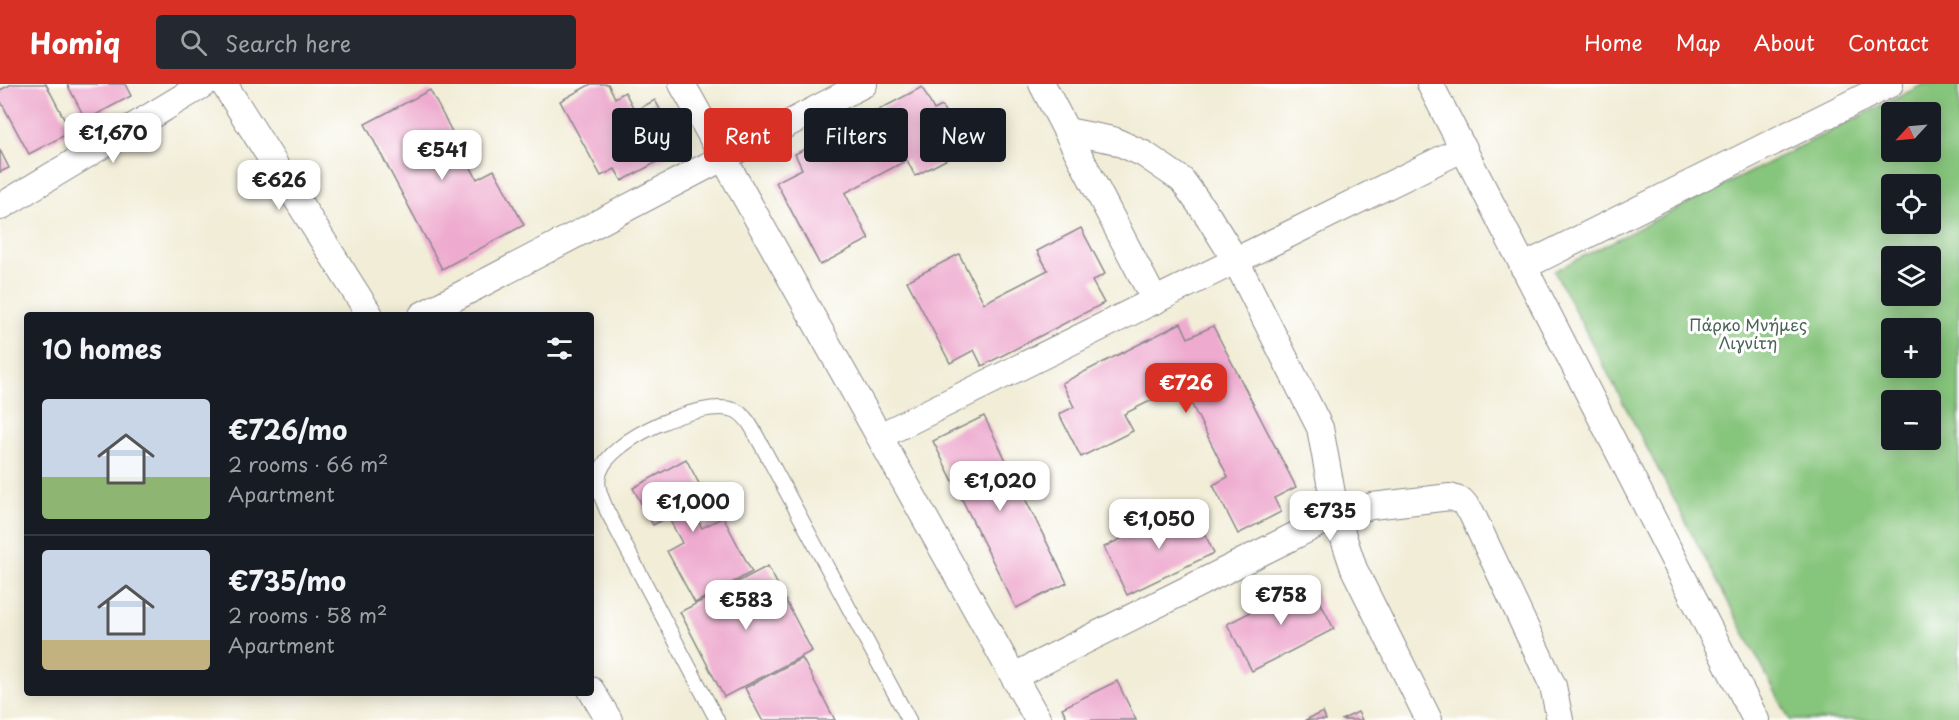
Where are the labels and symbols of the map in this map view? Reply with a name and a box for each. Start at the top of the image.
north arrow [1881,102,1941,162]
pin: €1,670 [64,113,162,164]
pin: €541 [406,130,478,181]
pin: €626 [243,160,315,211]
park label: Πάρκο Μνήμες Λιγνίτη [1689,312,1807,354]
pin: €726 [1150,363,1222,414]
pin: €1,020 [951,461,1049,512]
pin: €1,000 [644,482,742,533]
pin: €735 [1294,491,1366,542]
pin: €1,050 [1110,499,1208,550]
pin: €758 [1245,575,1317,626]
pin: €583 [710,580,782,631]

